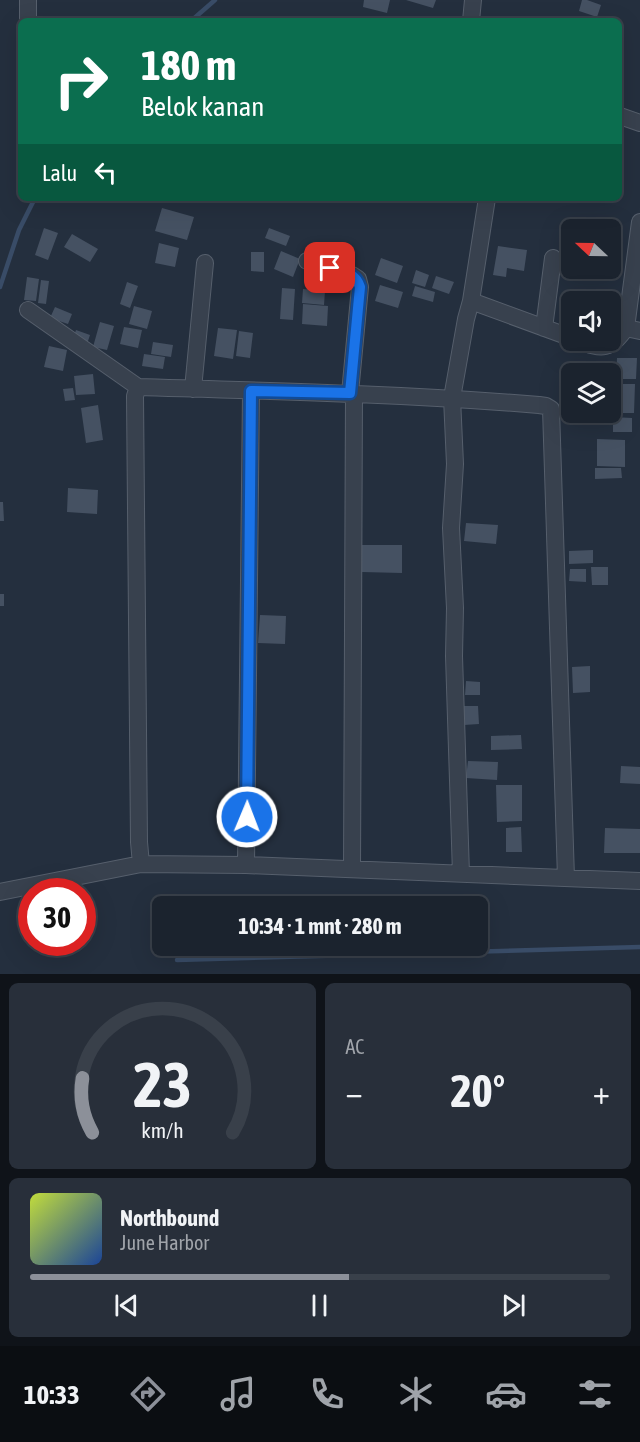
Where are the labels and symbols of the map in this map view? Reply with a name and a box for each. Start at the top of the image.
north arrow [561,219,621,279]
pin [304,242,355,293]
position arrow [215,785,279,849]
speed limit sign: 30 [18,878,96,956]

